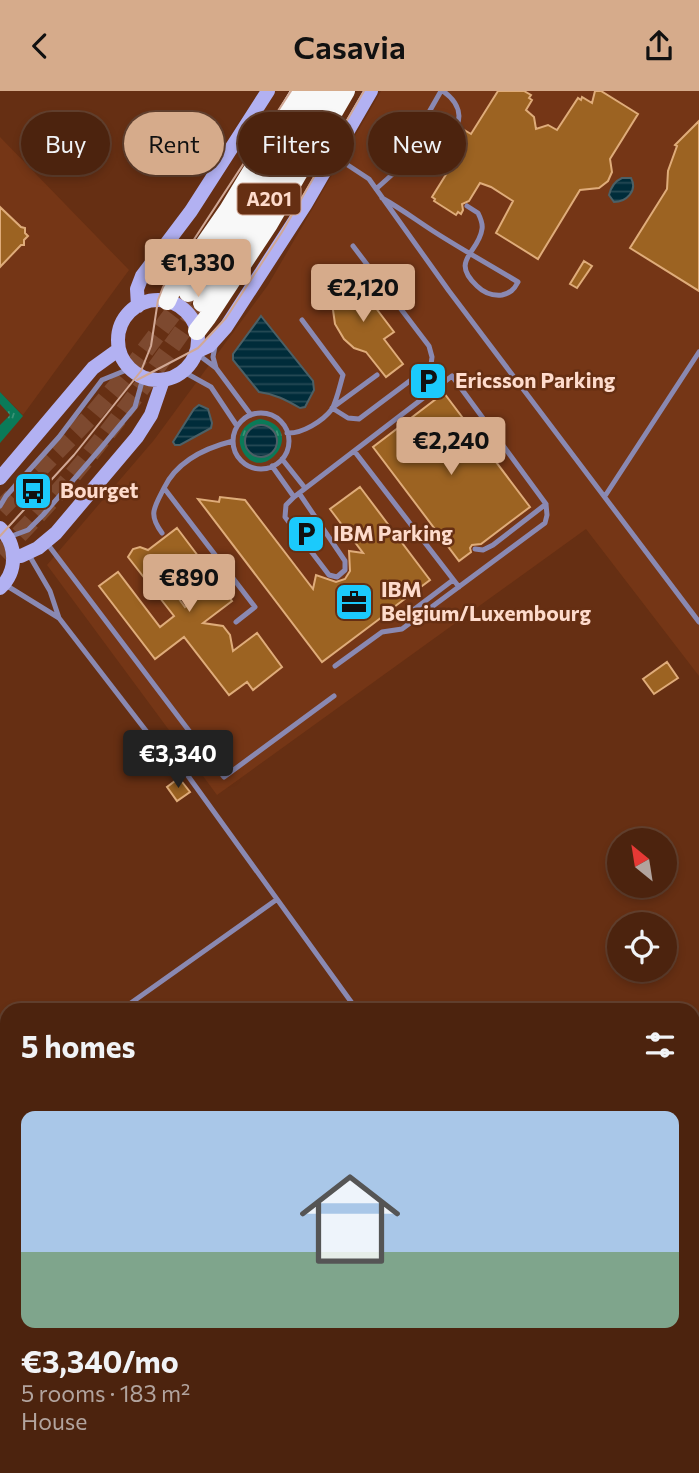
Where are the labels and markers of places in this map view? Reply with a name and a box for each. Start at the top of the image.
pin: €1,330 [141,239,255,299]
pin: €2,120 [306,265,420,324]
parking icon: Ericsson Parking [407,360,449,402]
place label: Ericsson Parking [455,367,616,392]
pin: €2,240 [394,417,508,477]
bus stop icon: Bourget [12,470,54,512]
place label: Bourget [60,477,138,502]
parking icon: IBM Parking [285,513,327,555]
place label: IBM Parking [333,520,453,545]
pin: €890 [148,554,230,614]
place label: IBM Belgium/Luxembourg [381,576,591,625]
office icon: IBM Belgium/Luxembourg [333,581,375,623]
pin: €3,340 [121,731,235,790]

